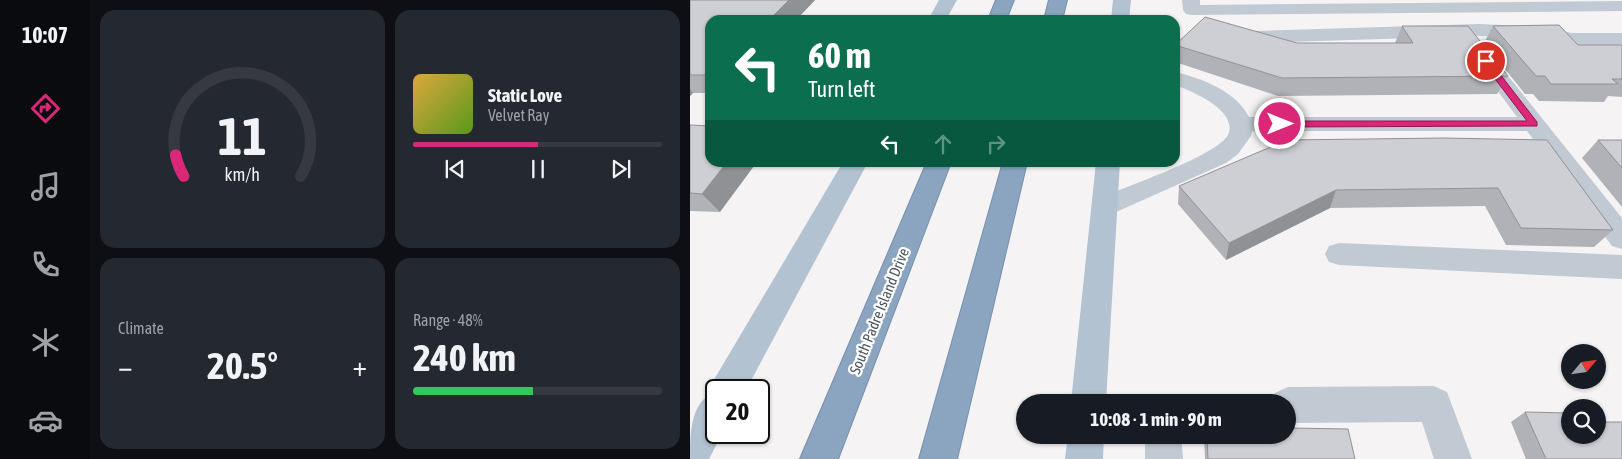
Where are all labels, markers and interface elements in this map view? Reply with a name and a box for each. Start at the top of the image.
text: 10:07 [22,22,68,48]
icon: left [725,35,790,100]
text: 60 m [808,35,871,75]
pin [1465,40,1507,82]
icon: arrive [1472,47,1500,75]
text: Turn left [808,76,875,102]
text: Static Love [488,84,562,106]
icon: directions [28,91,63,126]
position arrow [1253,97,1305,149]
text: 11 [218,106,267,166]
text: Velvet Ray [488,106,549,124]
icon: left [876,130,904,158]
icon: ahead [929,130,957,158]
icon: right [982,130,1010,158]
icon: previous [441,155,469,183]
icon: pause [524,155,552,183]
icon: next [607,155,635,183]
text: km/h [225,164,260,185]
icon: music [28,169,63,204]
street label: South Padre Island Drive [846,245,912,376]
icon: phone [28,247,63,282]
text: Range · 48% [413,311,483,329]
text: Climate [118,319,164,337]
icon: climate [28,325,63,360]
text: 240 km [413,336,516,379]
text: 20.5° [207,344,278,387]
north arrow [1561,344,1606,389]
map controls [1561,344,1606,444]
text: − [118,350,133,382]
text: + [352,350,367,382]
speed limit sign: 20 [705,379,770,444]
button: search [1561,399,1606,444]
icon: car [28,403,63,438]
text: 10:08 · 1 min · 90 m [1090,408,1222,430]

